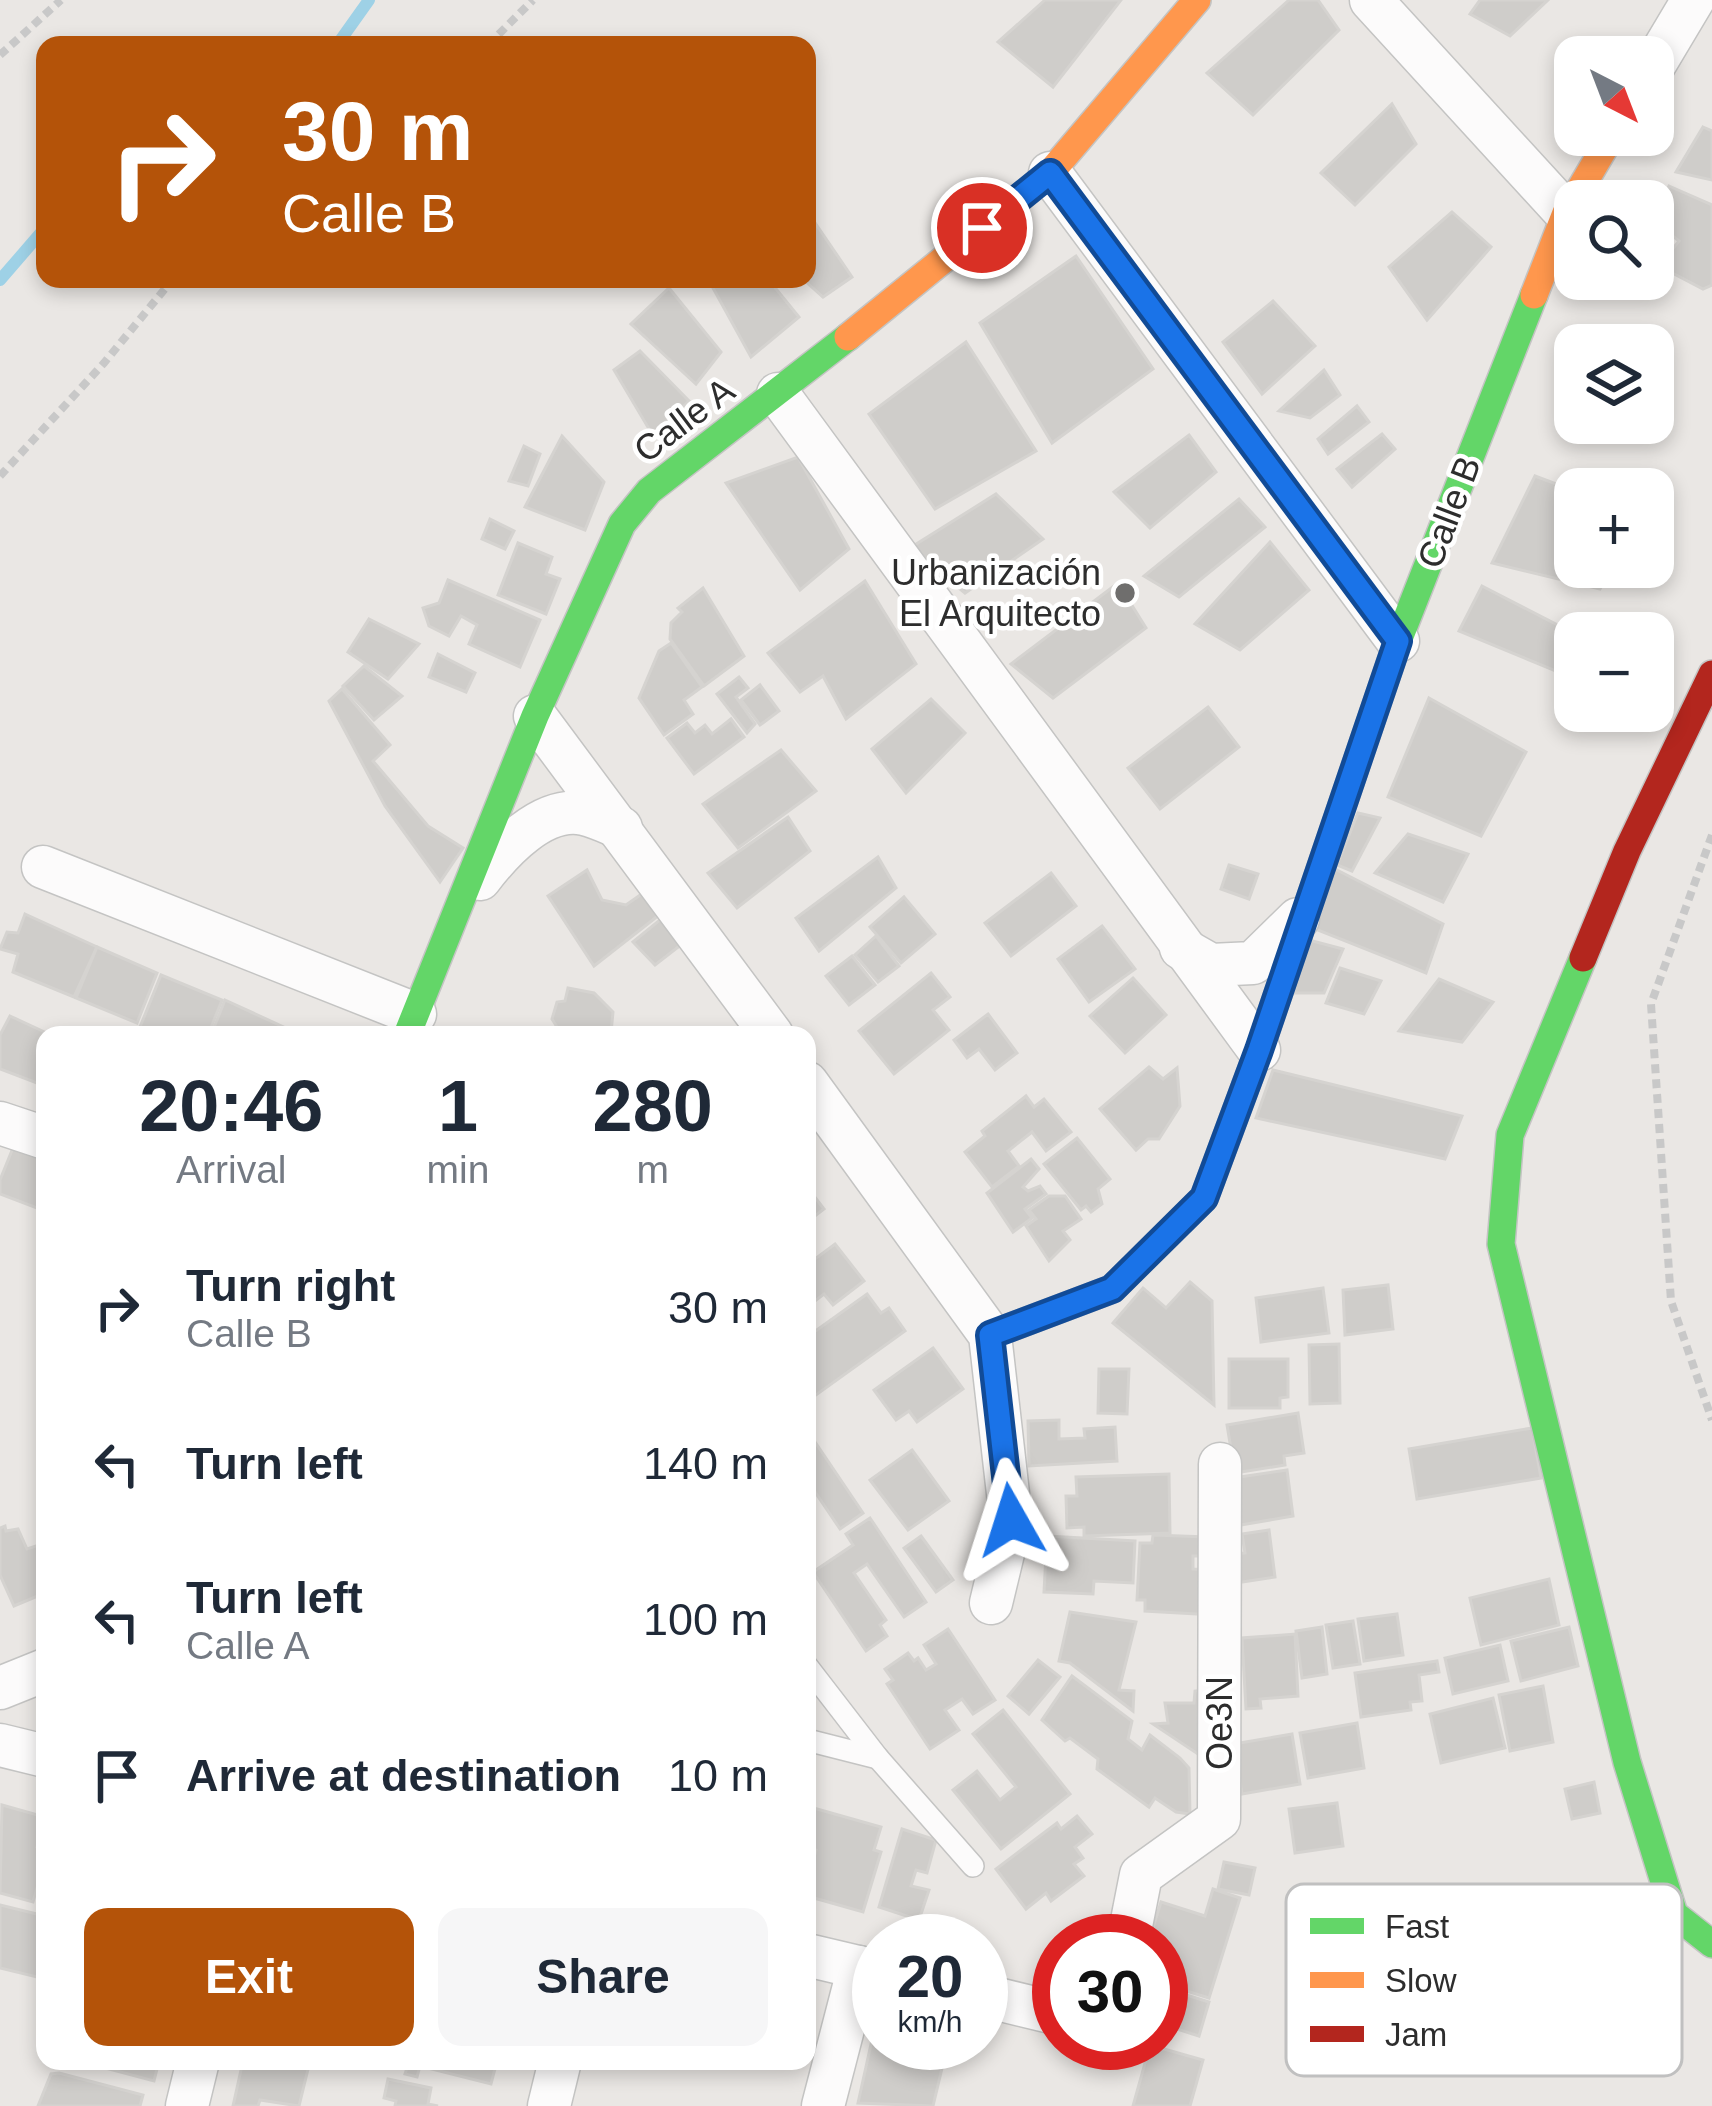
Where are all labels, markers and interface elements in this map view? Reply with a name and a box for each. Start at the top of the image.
north arrow [1554,36,1674,156]
map controls [1554,36,1674,732]
icon: right [84,84,240,240]
text: 30 m [282,84,473,178]
pin [931,177,1033,279]
button: search [1554,180,1674,300]
text: Calle B [282,183,456,243]
icon: arrive [949,195,1015,261]
button: layers [1554,324,1674,444]
street label: Calle A [626,369,742,471]
street label: Calle B [1409,450,1489,574]
button: + [1554,468,1674,588]
place label: Urbanización El Arquitecto [891,552,1101,634]
marker: Urbanización El Arquitecto [1112,580,1138,606]
button: − [1554,612,1674,732]
text: 20:46 [139,1066,323,1146]
text: 1 [438,1066,478,1146]
text: 280 [593,1066,713,1146]
text: Arrival [176,1148,287,1191]
text: min [427,1148,489,1191]
text: m [636,1148,669,1191]
text: Turn right [186,1260,395,1311]
icon: right [84,1275,150,1341]
text: 30 m [668,1282,768,1333]
text: Calle B [186,1312,312,1355]
icon: left [84,1431,150,1497]
text: Turn left [186,1438,363,1489]
text: 140 m [643,1438,768,1489]
position arrow [948,1457,1074,1583]
text: Turn left [186,1572,363,1623]
icon: left [84,1587,150,1653]
text: 100 m [643,1594,768,1645]
text: Calle A [186,1624,310,1667]
street label: Oe3N [1199,1676,1240,1770]
icon: arrive [84,1743,150,1809]
text: Arrive at destination [186,1750,621,1801]
text: 10 m [668,1750,768,1801]
legend [1286,1884,1682,2076]
button: Exit [84,1908,414,2046]
button: Share [438,1908,768,2046]
text: Fast [1385,1908,1449,1945]
speed limit sign: 30 [1032,1914,1188,2070]
text: 20 [897,1943,963,2010]
text: Slow [1385,1962,1457,1999]
text: km/h [897,2005,963,2038]
text: Jam [1385,2016,1447,2053]

